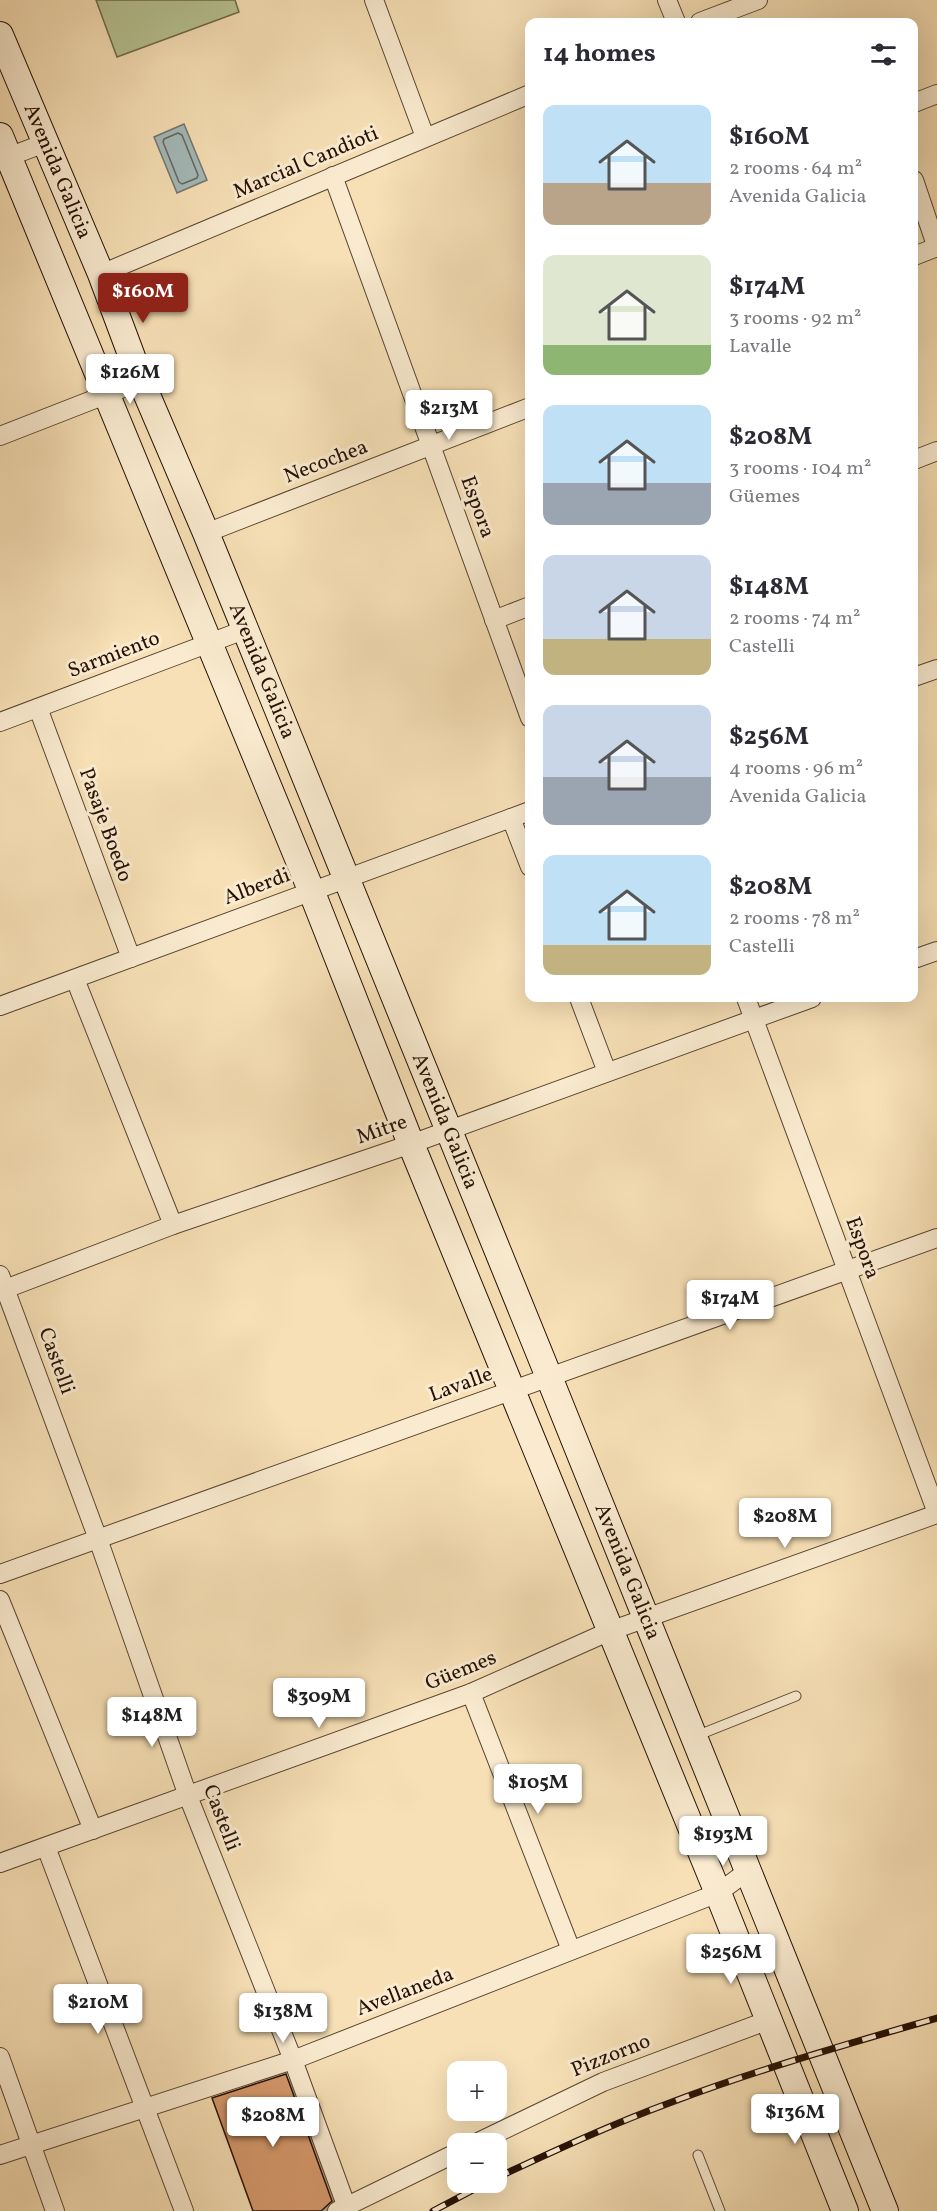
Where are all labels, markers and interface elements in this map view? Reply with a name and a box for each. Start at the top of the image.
text: 14 homes [543,36,656,72]
icon: filters [867,38,900,71]
street label: Avenida Galicia [16,99,99,243]
street label: Marcial Candioti [229,119,383,207]
text: $160M [729,119,809,155]
icon: home [591,129,663,201]
text: 2 rooms · 64 m² [729,155,862,183]
text: Avenida Galicia [729,183,866,211]
text: $174M [729,269,805,305]
pin: $160M [101,273,185,324]
text: $160M [112,278,174,306]
icon: home [591,279,663,351]
text: 3 rooms · 92 m² [729,305,861,333]
text: Lavalle [729,333,792,361]
pin: $126M [88,354,172,405]
text: $126M [100,359,160,387]
pin: $213M [407,390,491,441]
text: $213M [419,395,479,423]
text: $208M [729,419,812,455]
icon: home [591,429,663,501]
street label: Necochea [280,433,372,491]
text: 3 rooms · 104 m² [729,455,871,483]
street label: Espora [452,472,502,542]
text: Güemes [729,483,800,511]
text: $148M [729,569,809,605]
icon: home [591,579,663,651]
street label: Avenida Galicia [221,599,303,743]
text: 2 rooms · 74 m² [729,605,860,633]
street label: Sarmiento [64,624,164,686]
text: Castelli [729,633,795,661]
text: $256M [729,719,809,755]
icon: home [591,729,663,801]
text: 4 rooms · 96 m² [729,755,863,783]
street label: Pasaje Boedo [71,764,139,886]
text: Avenida Galicia [729,783,866,811]
street label: Alberdi [219,861,295,913]
text: $208M [729,869,812,905]
icon: home [591,879,663,951]
text: 2 rooms · 78 m² [729,905,860,933]
text: Castelli [729,933,795,961]
street label: Avenida Galicia [404,1049,486,1194]
street label: Mitre [353,1108,411,1152]
street label: Espora [837,1213,887,1283]
pin: $174M [688,1280,772,1331]
text: $174M [701,1285,759,1313]
street label: Castelli [31,1324,81,1398]
street label: Lavalle [425,1360,497,1410]
pin: $208M [743,1498,827,1549]
street label: Avenida Galicia [587,1499,668,1644]
text: $208M [753,1503,817,1531]
street label: Güemes [421,1644,501,1698]
pin: $309M [277,1678,361,1729]
text: $309M [287,1683,351,1711]
pin: $148M [110,1697,194,1748]
text: $148M [121,1702,183,1730]
pin: $105M [496,1764,580,1815]
text: $105M [508,1769,568,1797]
street label: Castelli [195,1781,247,1855]
pin: $193M [681,1816,765,1867]
text: $193M [693,1821,753,1849]
pin: $256M [689,1934,773,1985]
text: $256M [700,1939,762,1967]
street label: Avellaneda [352,1960,458,2024]
pin: $210M [56,1984,140,2035]
text: $210M [67,1989,129,2017]
pin: $138M [241,1993,325,2044]
text: $138M [253,1998,313,2026]
street label: Pizzorno [567,2027,655,2085]
map controls [447,2061,507,2193]
button: + [447,2061,507,2121]
pin: $136M [753,2094,837,2145]
pin: $208M [231,2097,315,2148]
text: $136M [765,2099,825,2127]
text: $208M [241,2102,305,2130]
button: − [447,2133,507,2193]

